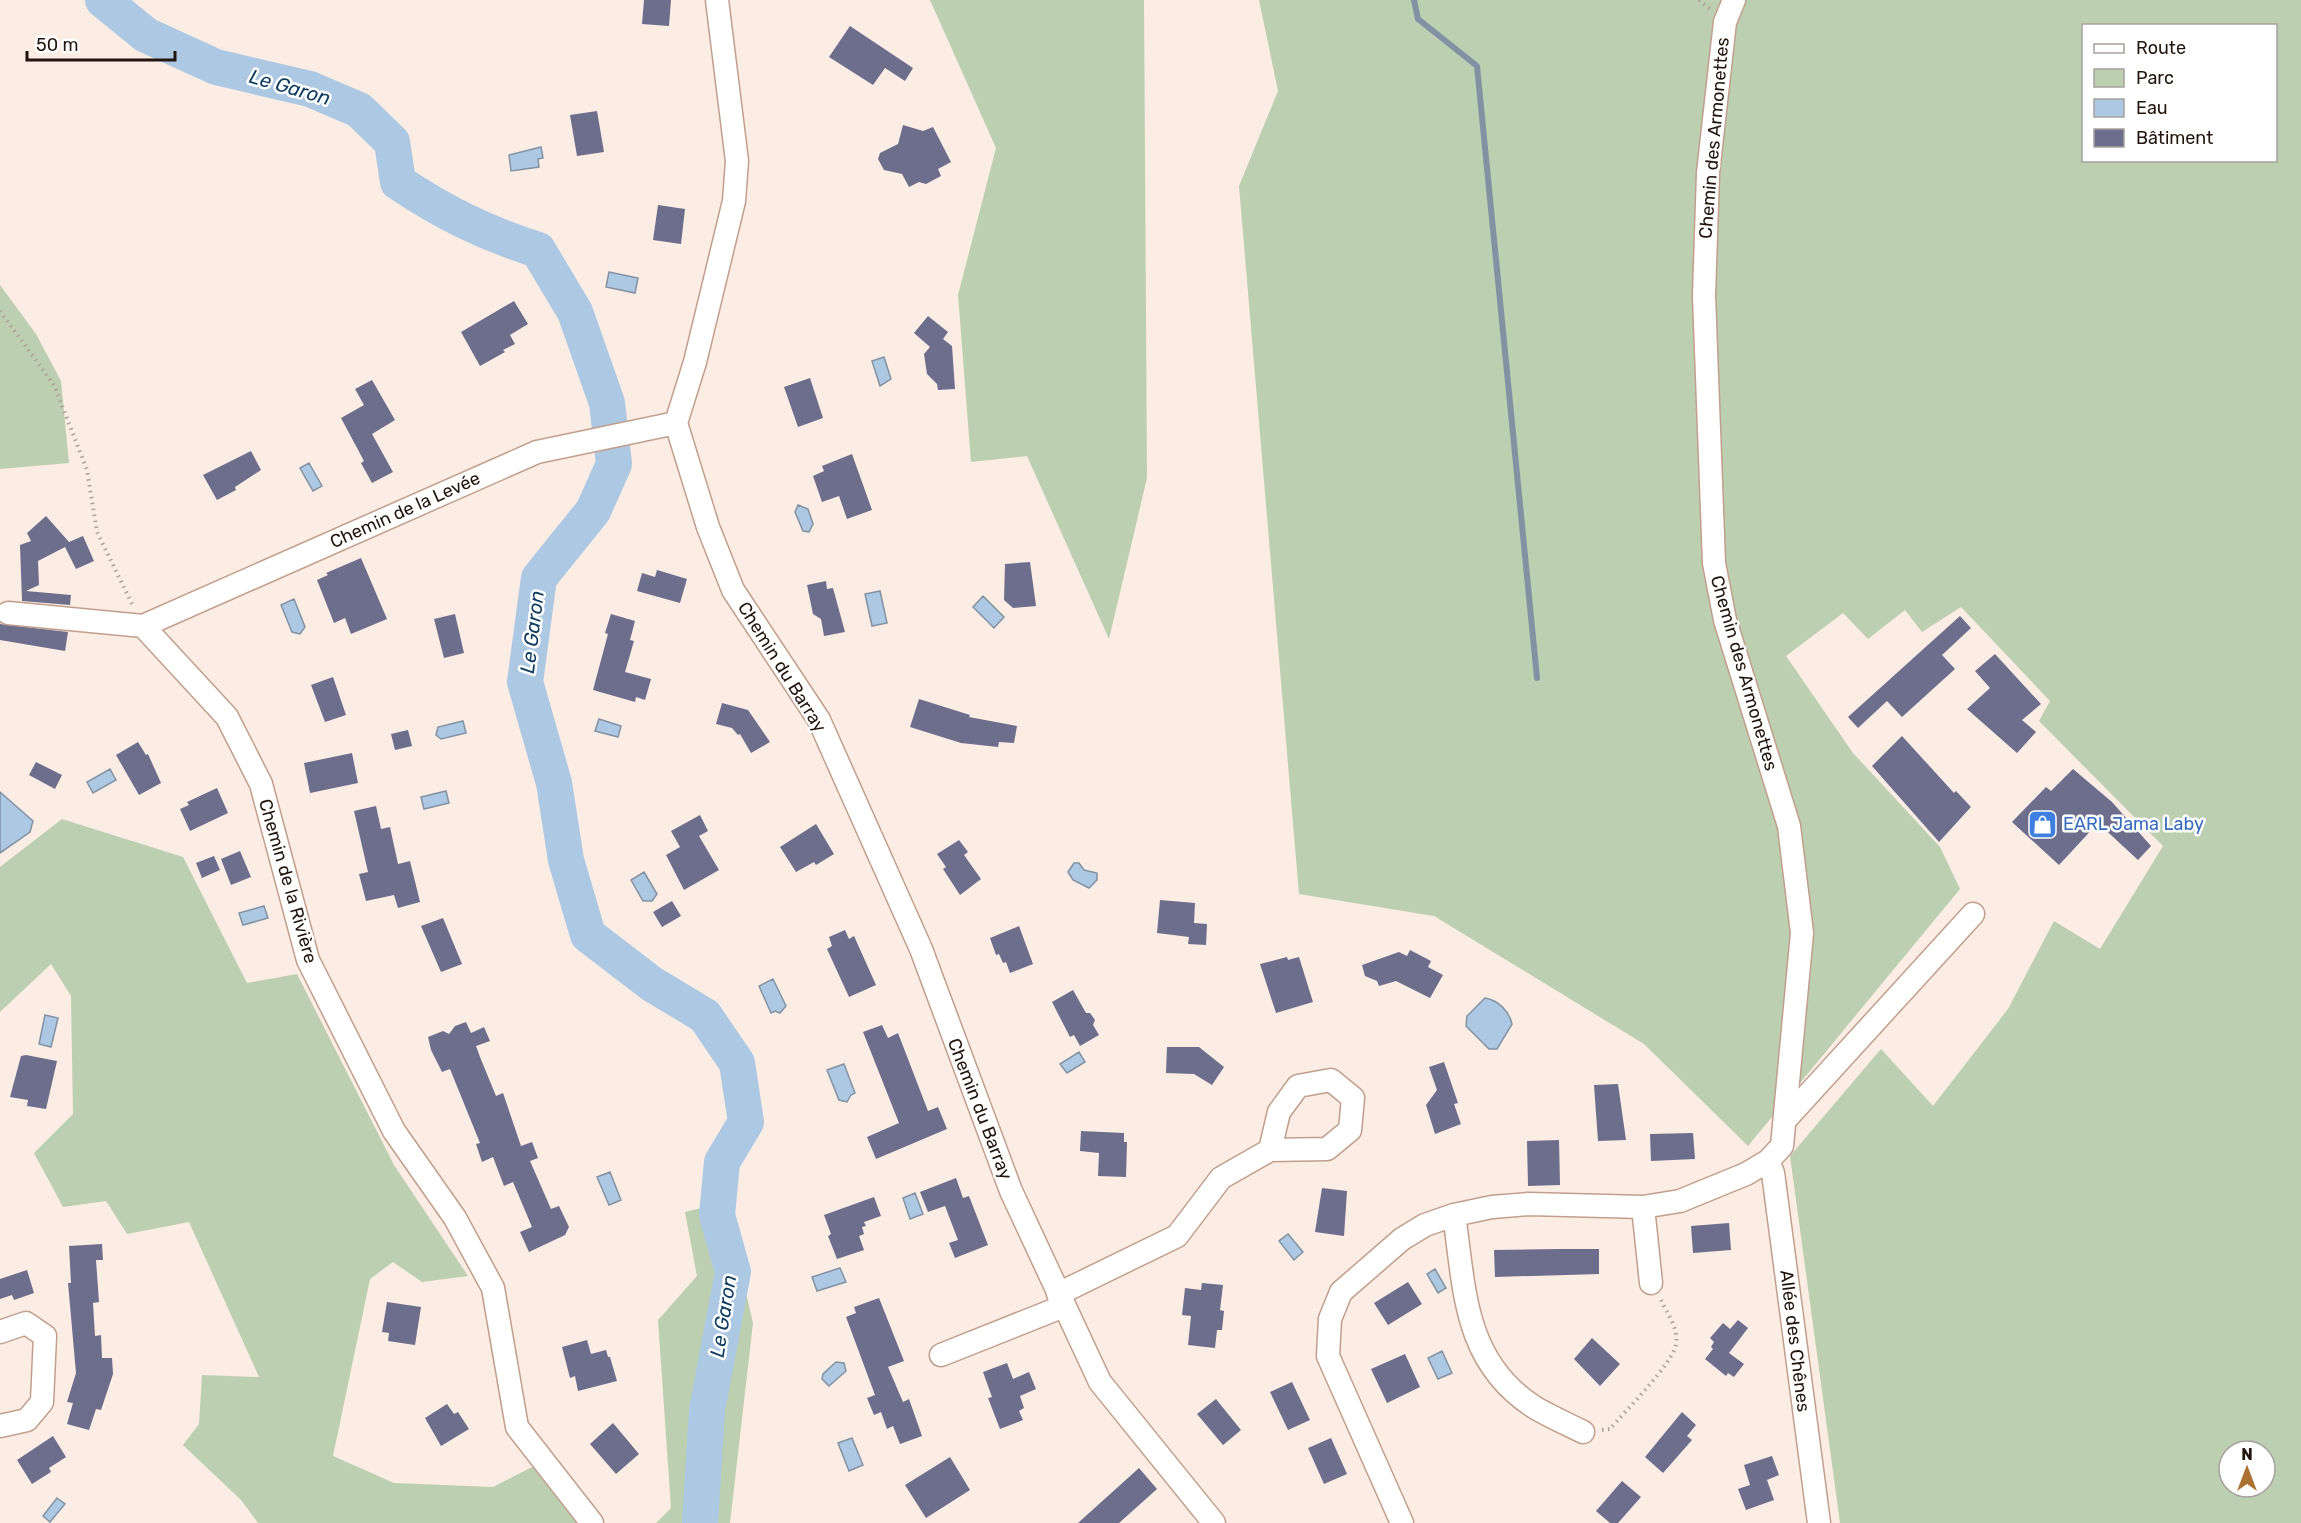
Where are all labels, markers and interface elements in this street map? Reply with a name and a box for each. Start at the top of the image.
scale bar [27,24,176,62]
legend [2082,24,2277,162]
text: 50 m [36,34,79,56]
street label: Chemin des Armonettes [1694,36,1734,240]
text: Route [2136,37,2186,59]
water label: Le Garon [247,64,333,110]
text: Parc [2136,67,2174,89]
text: Eau [2136,97,2168,119]
text: Bâtiment [2136,127,2213,149]
street label: Chemin de la Levée [326,467,484,553]
street label: Chemin des Armonettes [1706,573,1782,773]
water label: Le Garon [515,589,549,675]
street label: Chemin du Barray [733,598,831,736]
street label: Chemin de la Rivière [254,796,322,966]
shop icon: EARL Jama Laby [2026,808,2058,840]
place label: EARL Jama Laby [2063,813,2204,835]
street label: Chemin du Barray [943,1035,1017,1183]
street label: Allée des Chênes [1775,1269,1815,1413]
water label: Le Garon [705,1273,741,1359]
north arrow [2217,1439,2277,1499]
text: N [2241,1445,2253,1464]

